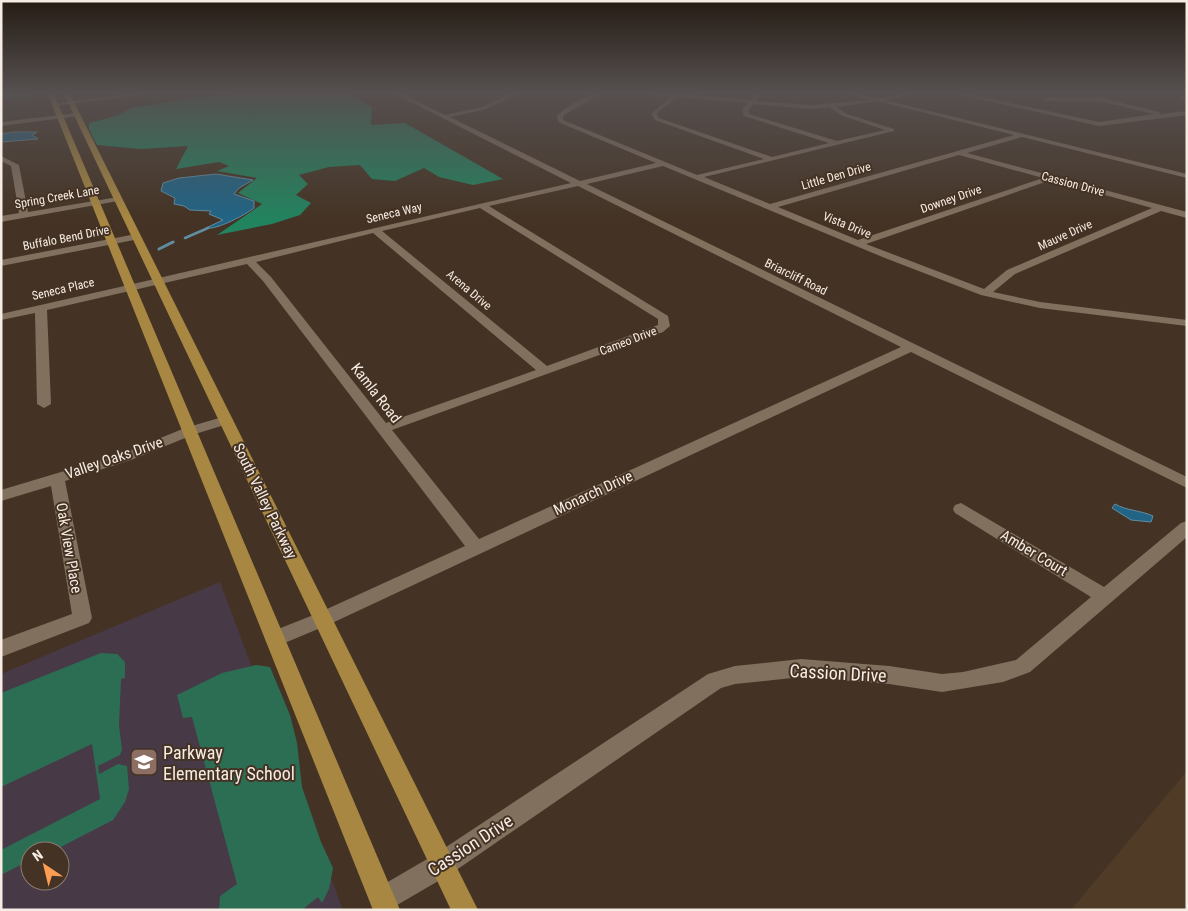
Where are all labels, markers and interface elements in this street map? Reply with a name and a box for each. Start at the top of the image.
street label: Little Den Drive [800,159,873,193]
street label: Cassion Drive [1040,169,1106,199]
street label: Downey Drive [919,182,984,216]
street label: Spring Creek Lane [14,183,101,211]
street label: Seneca Way [365,200,423,226]
street label: Vista Drive [821,209,874,241]
street label: Mauve Drive [1036,217,1095,253]
street label: Buffalo Bend Drive [22,223,111,253]
street label: Briarcliff Road [762,256,830,298]
street label: Arena Drive [444,267,495,313]
street label: Seneca Place [30,275,96,303]
street label: Cameo Drive [598,324,659,358]
street label: Kamla Road [347,360,405,426]
street label: Valley Oaks Drive [63,433,165,483]
street label: South Valley Parkway [229,440,301,562]
street label: Monarch Drive [551,467,635,519]
street label: Oak View Place [52,501,86,595]
street label: Amber Court [997,526,1071,580]
street label: Cassion Drive [789,660,887,686]
place label: Parkway Elementary School [163,742,295,784]
school or university icon: Parkway Elementary School [129,747,159,777]
street label: Cassion Drive [424,810,516,880]
north arrow [20,841,70,891]
text: N [29,846,46,864]

